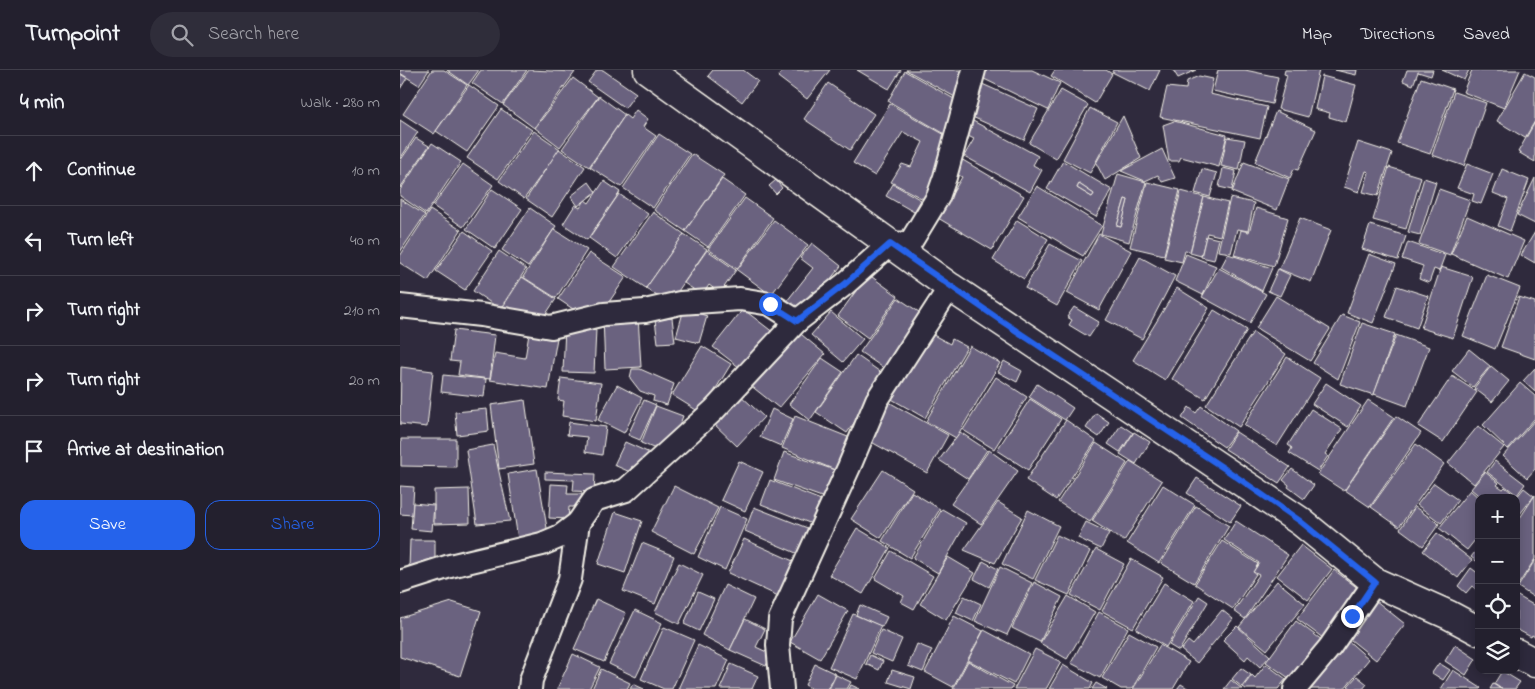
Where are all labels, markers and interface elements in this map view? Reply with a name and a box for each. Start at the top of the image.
search box [150,12,500,57]
text: Turnpoint [25,17,120,52]
icon: search [168,21,196,49]
text: Search here [208,21,299,48]
text: Map [1302,22,1332,48]
text: Directions [1360,22,1435,48]
text: Saved [1463,22,1510,48]
text: 4 min [20,88,64,118]
text: Walk · 280 m [301,91,380,115]
icon: ahead [20,157,48,185]
text: Continue [67,157,135,184]
text: 10 m [352,159,380,183]
icon: left [20,227,48,255]
text: Turn left [67,227,134,254]
text: 40 m [350,229,380,253]
route start [759,293,782,316]
icon: right [20,297,48,325]
text: Turn right [67,297,140,324]
text: 210 m [344,299,380,323]
icon: right [20,367,48,395]
text: Turn right [67,367,140,394]
text: 20 m [349,369,380,393]
icon: arrive [20,437,48,465]
text: Arrive at destination [67,437,224,464]
map controls [1475,494,1520,674]
button: + [1475,494,1520,539]
button: Save [20,500,195,550]
button: Share [205,500,380,550]
button: − [1475,539,1520,584]
button: locate [1475,584,1520,629]
route end [1341,605,1364,628]
button: layers [1475,629,1520,674]

